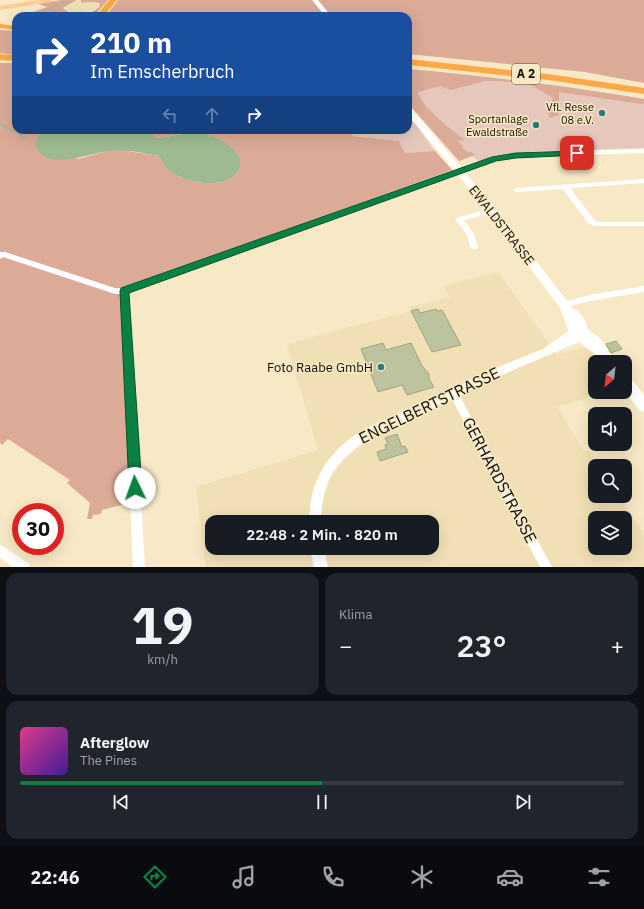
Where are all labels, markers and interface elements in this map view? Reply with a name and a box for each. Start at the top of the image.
text: 210 m [90,24,172,61]
icon: right [24,28,76,80]
text: Im Emscherbruch [90,60,234,83]
road number: A 2 [512,64,540,84]
place label: VfL Resse 08 e.V. [546,100,594,127]
icon: left [159,104,181,126]
icon: ahead [201,104,223,126]
icon: right [243,104,265,126]
marker: VfL Resse 08 e.V. [597,108,607,118]
place label: Sportanlage Ewaldstraße [466,112,528,139]
marker: Sportanlage Ewaldstraße [531,120,541,130]
pin [560,136,594,170]
icon: arrive [566,142,588,164]
street label: EWALDSTRASSE [465,182,538,269]
north arrow [588,355,632,399]
map controls [588,355,632,555]
place label: Foto Raabe GmbH [267,359,373,376]
street label: ENGELBERTSTRASSE [355,362,503,448]
marker: Foto Raabe GmbH [376,362,386,372]
button: sound [588,407,632,451]
street label: GERHARDSTRASSE [458,414,542,546]
button: search [588,459,632,503]
position arrow [114,467,156,509]
speed limit sign: 30 [12,503,64,555]
button: layers [588,511,632,555]
text: 22:48 · 2 Min. · 820 m [246,525,398,544]
text: 19 [131,591,194,658]
text: Klima [339,606,372,623]
text: 23° [456,626,507,665]
text: − [339,631,352,660]
text: + [611,631,624,660]
text: km/h [147,651,178,668]
text: Afterglow [80,733,149,752]
text: The Pines [80,752,137,769]
icon: previous [110,791,132,813]
icon: pause [311,791,333,813]
icon: next [512,791,534,813]
icon: directions [141,863,169,891]
icon: music [230,863,258,891]
icon: phone [319,863,347,891]
icon: climate [408,863,436,891]
icon: car [496,863,524,891]
icon: filters [585,863,613,891]
text: 22:46 [30,866,80,889]

